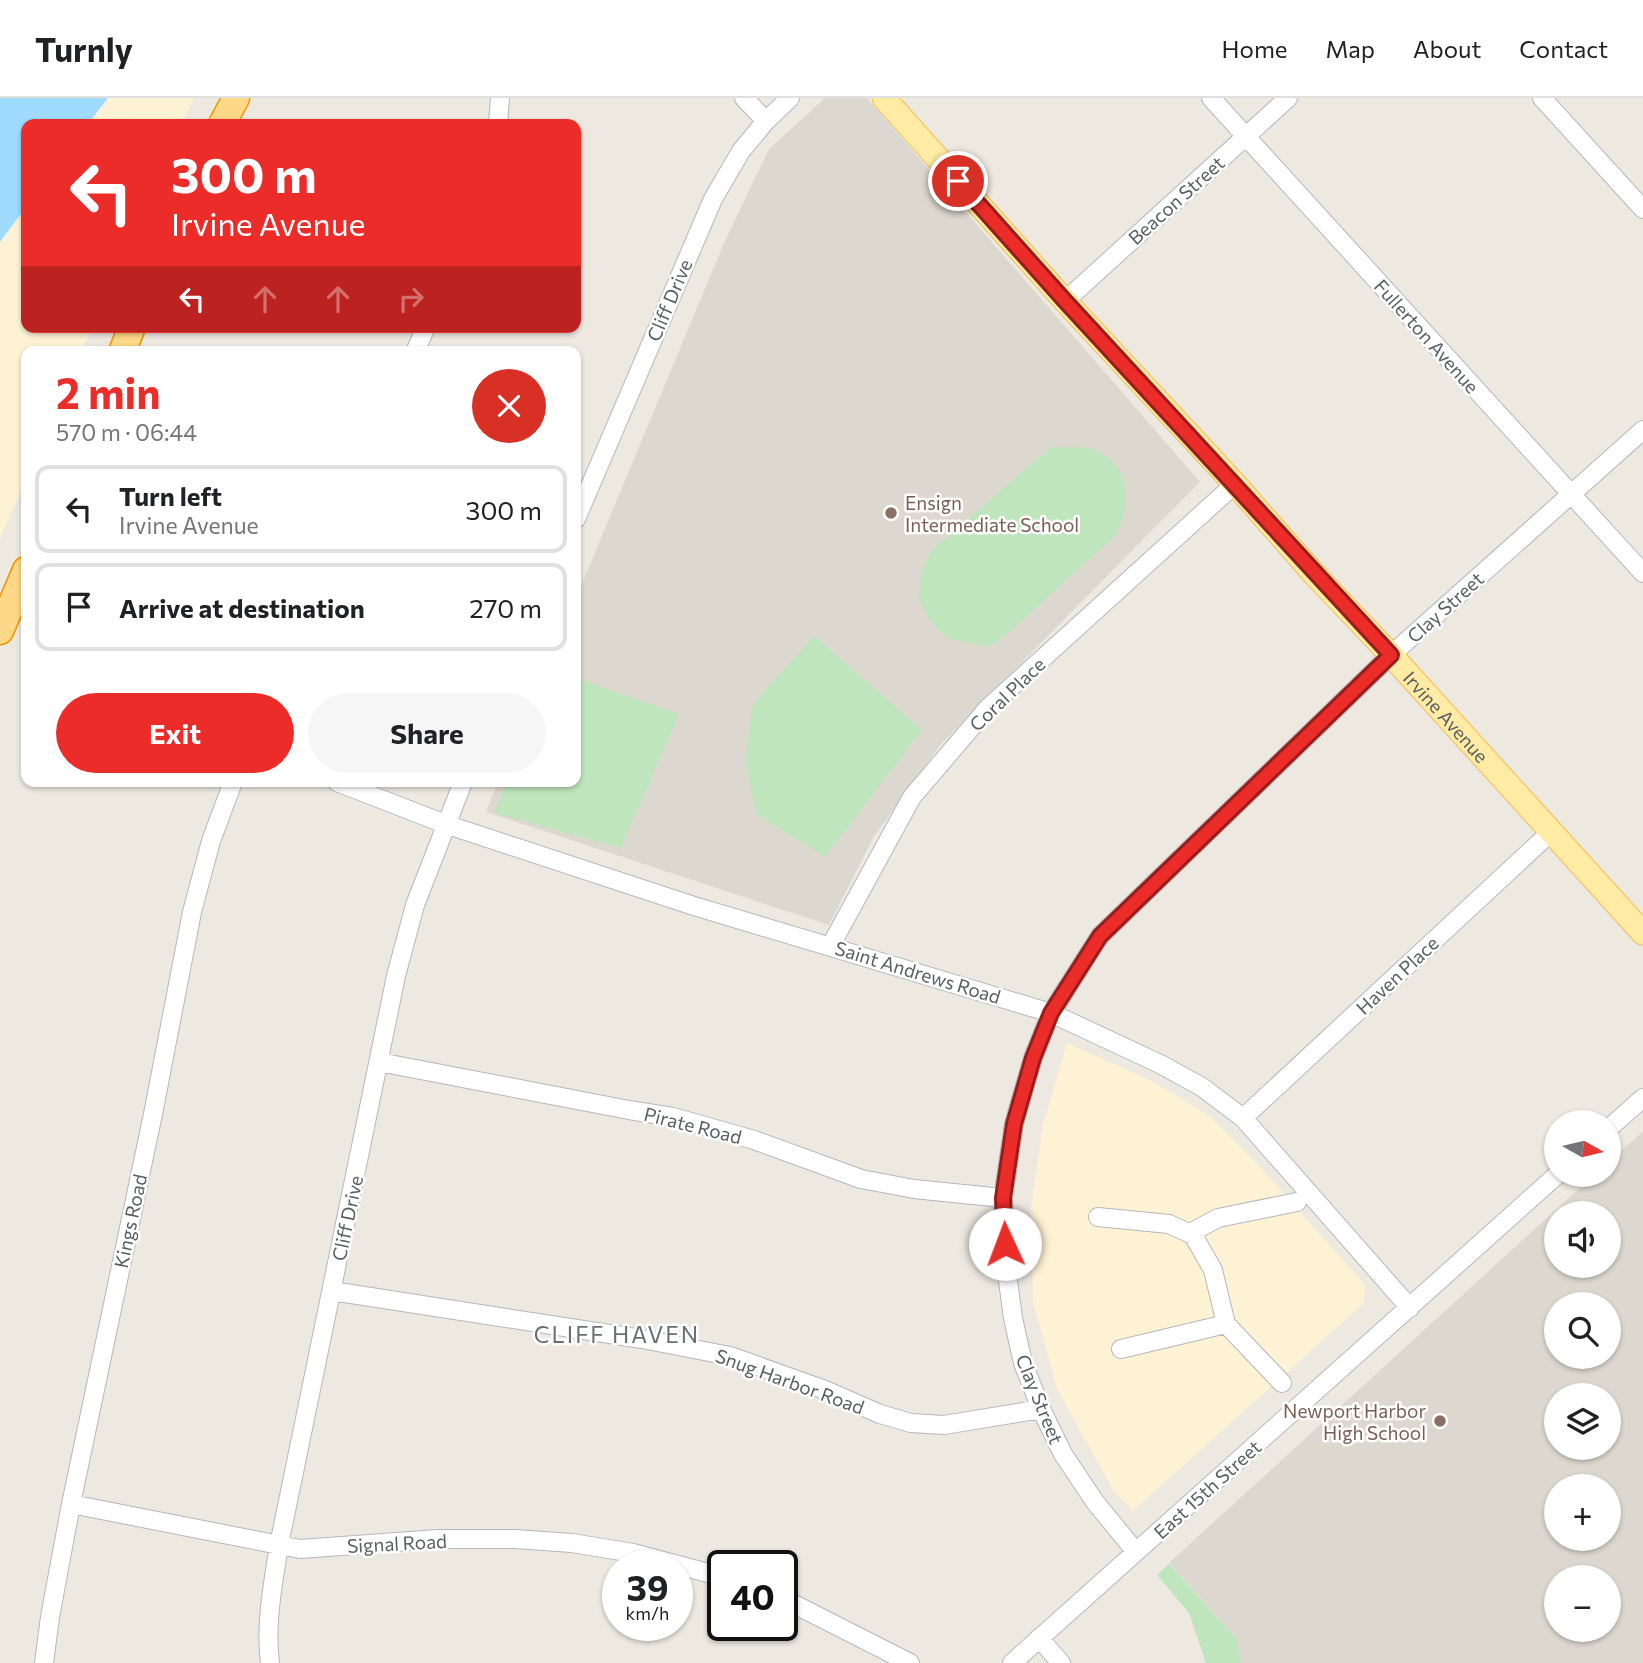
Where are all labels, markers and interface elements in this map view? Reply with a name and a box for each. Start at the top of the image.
text: Turnly [35,28,133,69]
text: Home [1222,34,1288,63]
text: Map [1326,34,1375,63]
text: About [1413,34,1481,63]
text: Contact [1519,34,1608,63]
text: 300 m [171,143,317,203]
icon: left [56,147,147,238]
pin [928,151,988,211]
street label: Beacon Street [1123,151,1229,249]
icon: arrive [939,162,977,200]
text: Irvine Avenue [171,203,365,243]
street label: Cliff Drive [641,256,697,344]
street label: Fullerton Avenue [1370,274,1484,398]
icon: left [173,280,211,318]
icon: ahead [246,280,284,318]
icon: ahead [319,280,357,318]
icon: right [392,280,430,318]
text: 2 min [56,366,161,418]
button: close [472,369,546,443]
text: 570 m · 06:44 [56,418,197,446]
text: Turn left [119,480,222,511]
icon: left [60,490,98,528]
place label: Ensign Intermediate School [905,491,1079,536]
text: 300 m [466,494,542,525]
marker: Ensign Intermediate School [883,505,899,521]
text: Irvine Avenue [119,511,259,539]
street label: Clay Street [1402,567,1488,647]
icon: arrive [60,588,98,626]
text: Arrive at destination [119,592,365,623]
text: 270 m [469,592,542,623]
street label: Coral Place [964,652,1050,736]
street label: Irvine Avenue [1399,666,1494,767]
button: Exit [56,693,294,773]
button: Share [308,693,546,773]
street label: Haven Place [1351,931,1443,1019]
street label: Saint Andrews Road [832,936,1004,1008]
street label: Pirate Road [642,1102,744,1148]
north arrow [1544,1110,1620,1186]
map controls [1544,1110,1621,1642]
street label: Kings Road [109,1172,151,1270]
street label: Cliff Drive [327,1173,367,1263]
button: sound [1544,1201,1621,1278]
position arrow [968,1207,1042,1281]
button: search [1544,1292,1621,1369]
district label: CLIFF HAVEN [534,1320,700,1348]
street label: Snug Harbor Road [713,1343,867,1419]
street label: Clay Street [1012,1351,1068,1447]
button: layers [1544,1383,1621,1460]
place label: Newport Harbor High School [1283,1399,1426,1444]
marker: Newport Harbor High School [1432,1413,1448,1429]
street label: East 15th Street [1149,1435,1265,1543]
button: + [1544,1474,1621,1551]
street label: Signal Road [346,1529,448,1557]
speed limit sign: 40 [707,1550,798,1641]
text: 39 [627,1565,668,1608]
button: − [1544,1565,1621,1642]
text: km/h [626,1602,669,1624]

